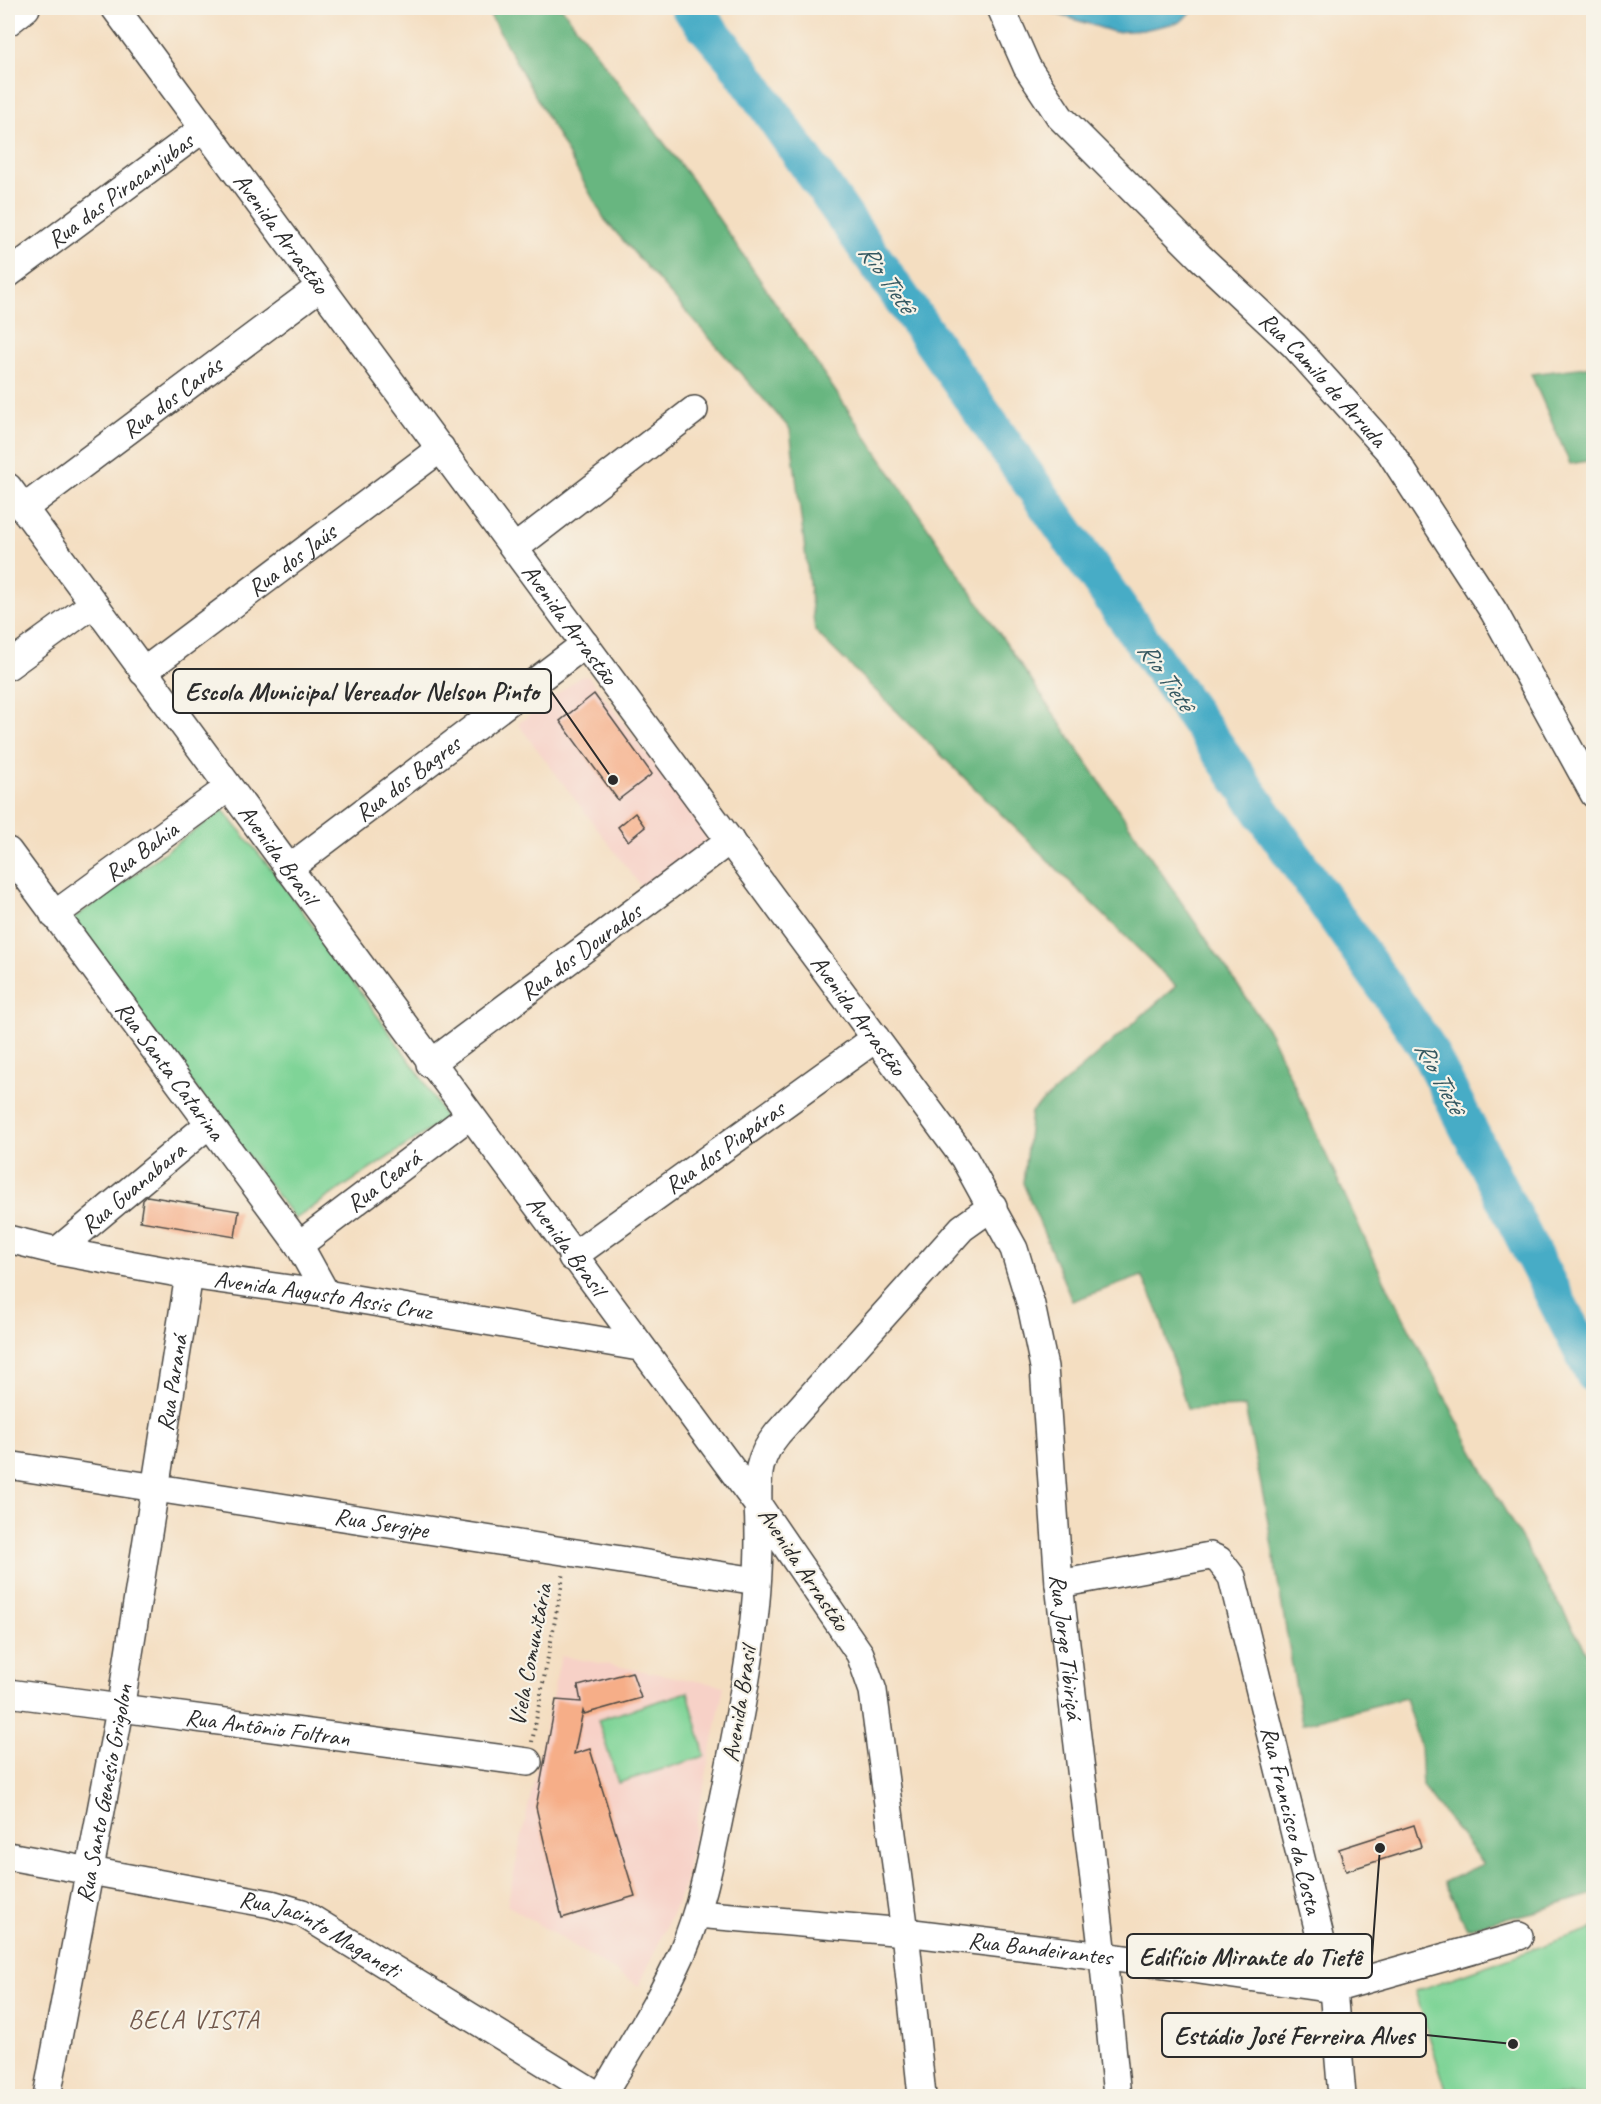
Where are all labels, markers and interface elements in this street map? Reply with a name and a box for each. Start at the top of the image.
street label: Rua das Piracanjubas [41,125,201,255]
street label: Avenida Arrastão [227,167,337,301]
water label: Rio Tietê [852,237,926,324]
street label: Rua Camilo de Arruda [1253,305,1394,454]
street label: Rua dos Carás [116,349,230,445]
street label: Rua dos Jaús [241,516,344,603]
street label: Avenida Arrastão [515,558,625,692]
water label: Rio Tietê [1131,635,1205,722]
callout: Escola Municipal Vereador Nelson Pinto [173,669,551,713]
text: Escola Municipal Vereador Nelson Pinto [185,675,541,708]
street label: Rua dos Bagres [349,728,468,828]
street label: Avenida Brasil [232,798,327,913]
street label: Rua Bahia [99,814,185,888]
street label: Rua dos Dourados [514,895,649,1007]
street label: Avenida Arrastão [804,949,914,1083]
street label: Rua Santa Catarina [109,995,232,1147]
water label: Rio Tietê [1407,1035,1476,1124]
street label: Rua dos Piapáras [659,1093,792,1200]
street label: Rua Guanabara [74,1134,193,1240]
street label: Rua Ceará [340,1142,429,1219]
street label: Avenida Brasil [520,1190,616,1304]
street label: Avenida Augusto Assis Cruz [212,1264,436,1327]
street label: Rua Paraná [149,1330,195,1433]
street label: Rua Sergipe [333,1501,433,1545]
street label: Avenida Arrastão [752,1501,857,1638]
street label: Rua Jorge Tibiriçá [1043,1573,1090,1724]
street label: Viela Comunitária [502,1580,559,1729]
street label: Avenida Brasil [715,1640,764,1764]
street label: Rua Santo Genésio Grigolon [69,1682,139,1905]
street label: Rua Antônio Foltran [184,1702,352,1753]
street label: Rua Francisco da Costa [1254,1723,1329,1918]
street label: Rua Jacinto Maganeti [237,1884,409,1987]
street label: Rua Bandeirantes [967,1925,1116,1972]
callout: Edifício Mirante do Tietê [1127,1934,1372,1978]
text: Edifício Mirante do Tietê [1139,1940,1364,1973]
district label: BELA VISTA [128,2003,261,2036]
callout: Estádio José Ferreira Alves [1162,2013,1426,2057]
text: Estádio José Ferreira Alves [1174,2019,1417,2052]

